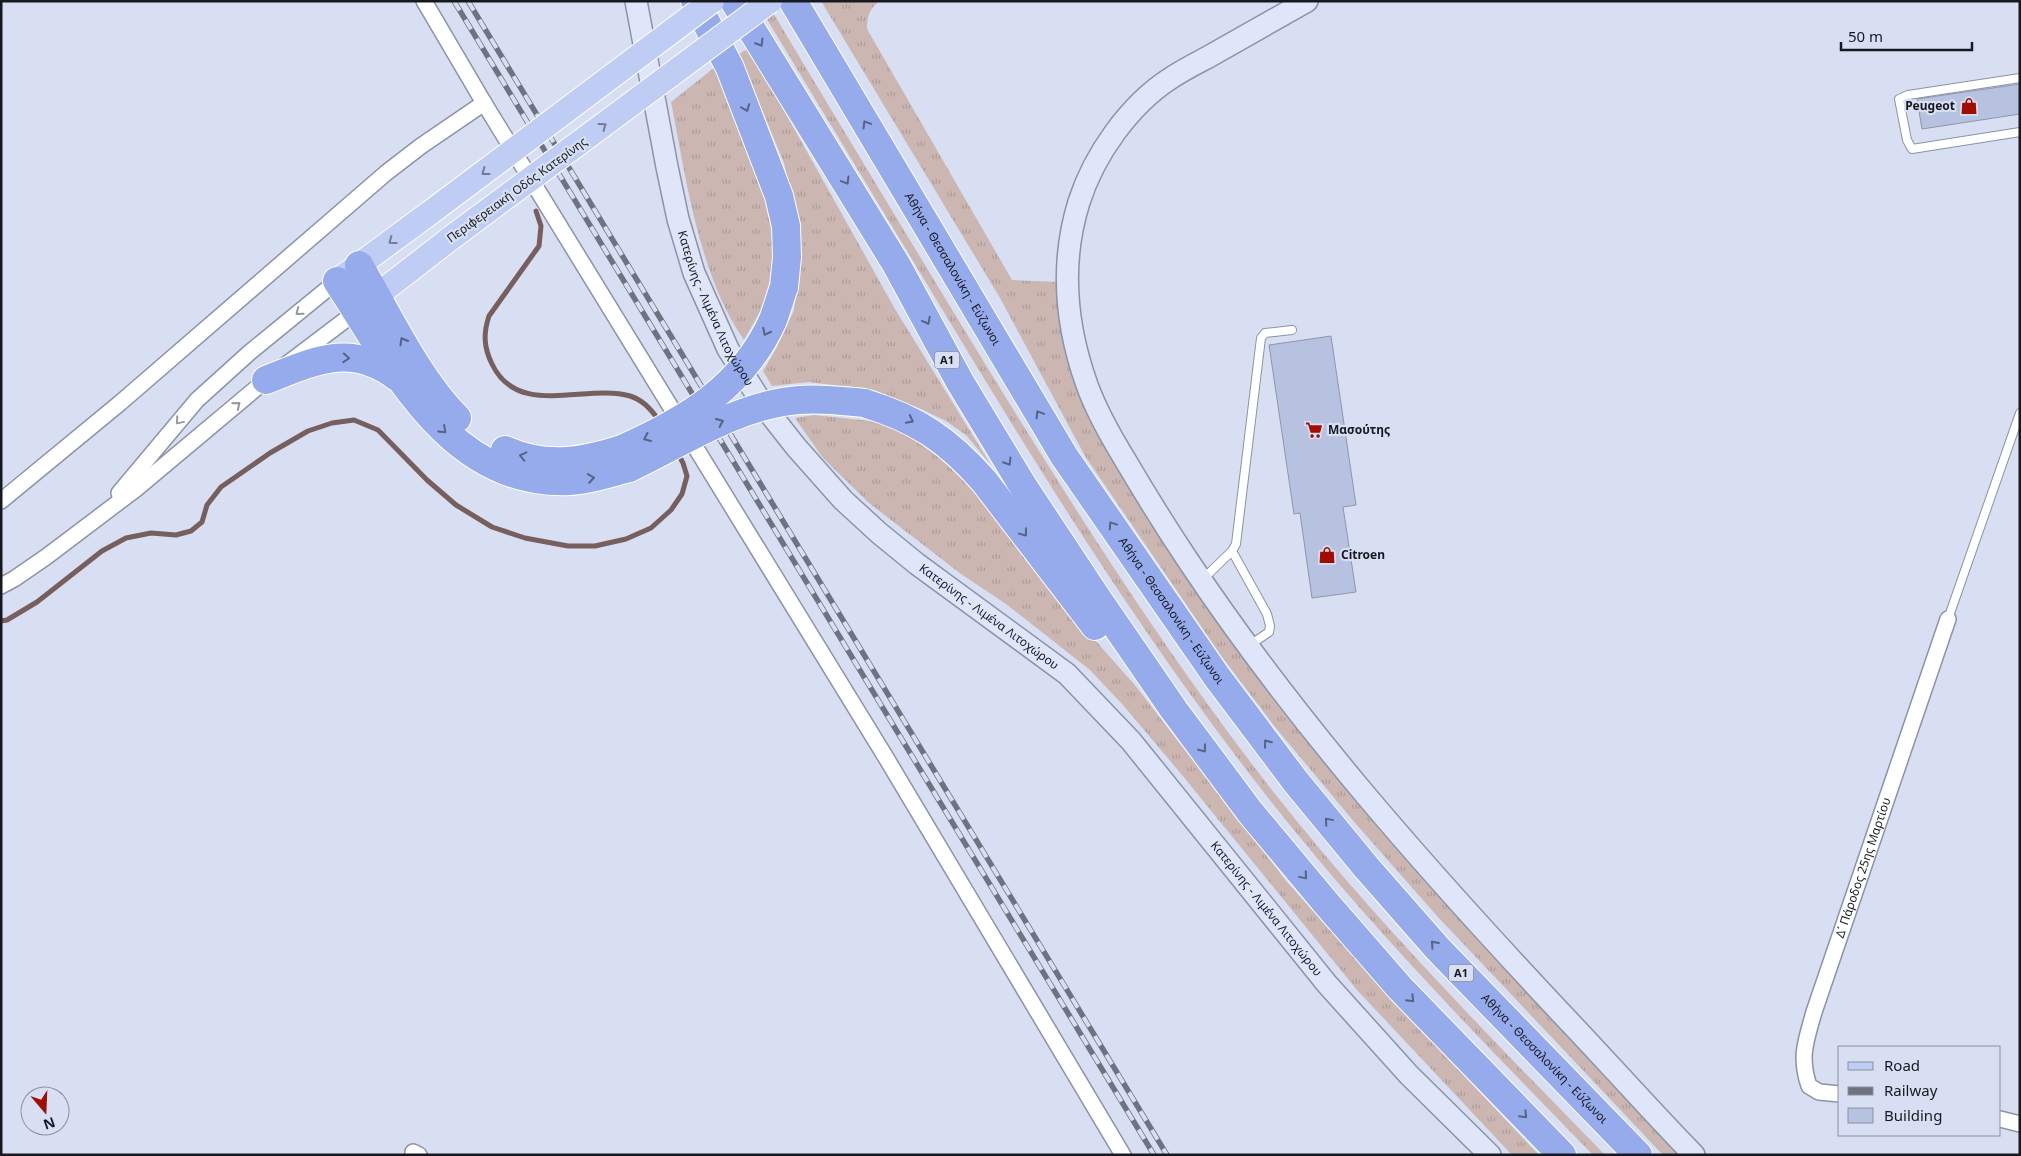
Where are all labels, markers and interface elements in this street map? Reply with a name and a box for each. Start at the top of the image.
scale bar [1841,20,1972,52]
text: 50 m [1848,26,1883,46]
one-way arrow [754,37,763,46]
shop icon: Peugeot [1959,96,1979,116]
place label: Peugeot [1905,97,1955,114]
one-way arrow [740,103,750,112]
one-way arrow [862,121,872,130]
one-way arrow [597,123,607,132]
street label: Περιφερειακή Οδός Κατερίνης [443,133,590,246]
one-way arrow [481,166,491,175]
one-way arrow [839,175,849,184]
street label: Αθήνα - Θεσσαλονίκη - Εύζωνοι [901,189,1005,349]
street label: Κατερίνης - Λιμένα Λιτοχώρου [674,228,758,389]
one-way arrow [389,235,398,243]
one-way arrow [296,306,305,314]
one-way arrow [921,316,931,325]
one-way arrow [762,327,772,336]
one-way arrow [399,337,409,346]
one-way arrow [342,352,350,363]
road number: Α1 [934,352,960,368]
one-way arrow [231,401,240,410]
one-way arrow [1035,411,1045,420]
one-way arrow [904,414,913,424]
one-way arrow [175,415,184,424]
one-way arrow [714,418,723,428]
supermarket icon: Μασούτης [1304,420,1324,440]
place label: Μασούτης [1328,421,1390,438]
one-way arrow [437,424,446,433]
one-way arrow [643,431,652,442]
one-way arrow [519,451,528,462]
one-way arrow [1002,456,1012,465]
one-way arrow [587,473,595,483]
one-way arrow [1109,521,1118,531]
one-way arrow [1018,527,1027,537]
street label: Αθήνα - Θεσσαλονίκη - Εύζωνοι [1115,534,1229,688]
shop icon: Citroen [1317,545,1337,565]
place label: Citroen [1341,546,1385,563]
street label: Κατερίνης - Λιμένα Λιτοχώρου [916,559,1062,673]
one-way arrow [1264,740,1272,749]
one-way arrow [1197,743,1206,753]
street label: Δ΄ Πάροδος 25ης Μαρτίου [1831,795,1895,940]
one-way arrow [1324,817,1333,826]
street label: Κατερίνης - Λιμένα Λιτοχώρου [1207,837,1326,980]
one-way arrow [1298,871,1307,880]
one-way arrow [1430,940,1439,949]
road number: Α1 [1448,964,1474,981]
street label: Αθήνα - Θεσσαλονίκη - Εύζωνοι [1478,990,1612,1127]
one-way arrow [1405,993,1414,1002]
legend [1838,1046,2001,1136]
text: Road [1884,1055,1920,1075]
text: Railway [1884,1080,1938,1100]
north arrow [20,1086,70,1136]
text: Building [1884,1105,1942,1125]
one-way arrow [1518,1110,1527,1119]
text: N [41,1113,58,1135]

